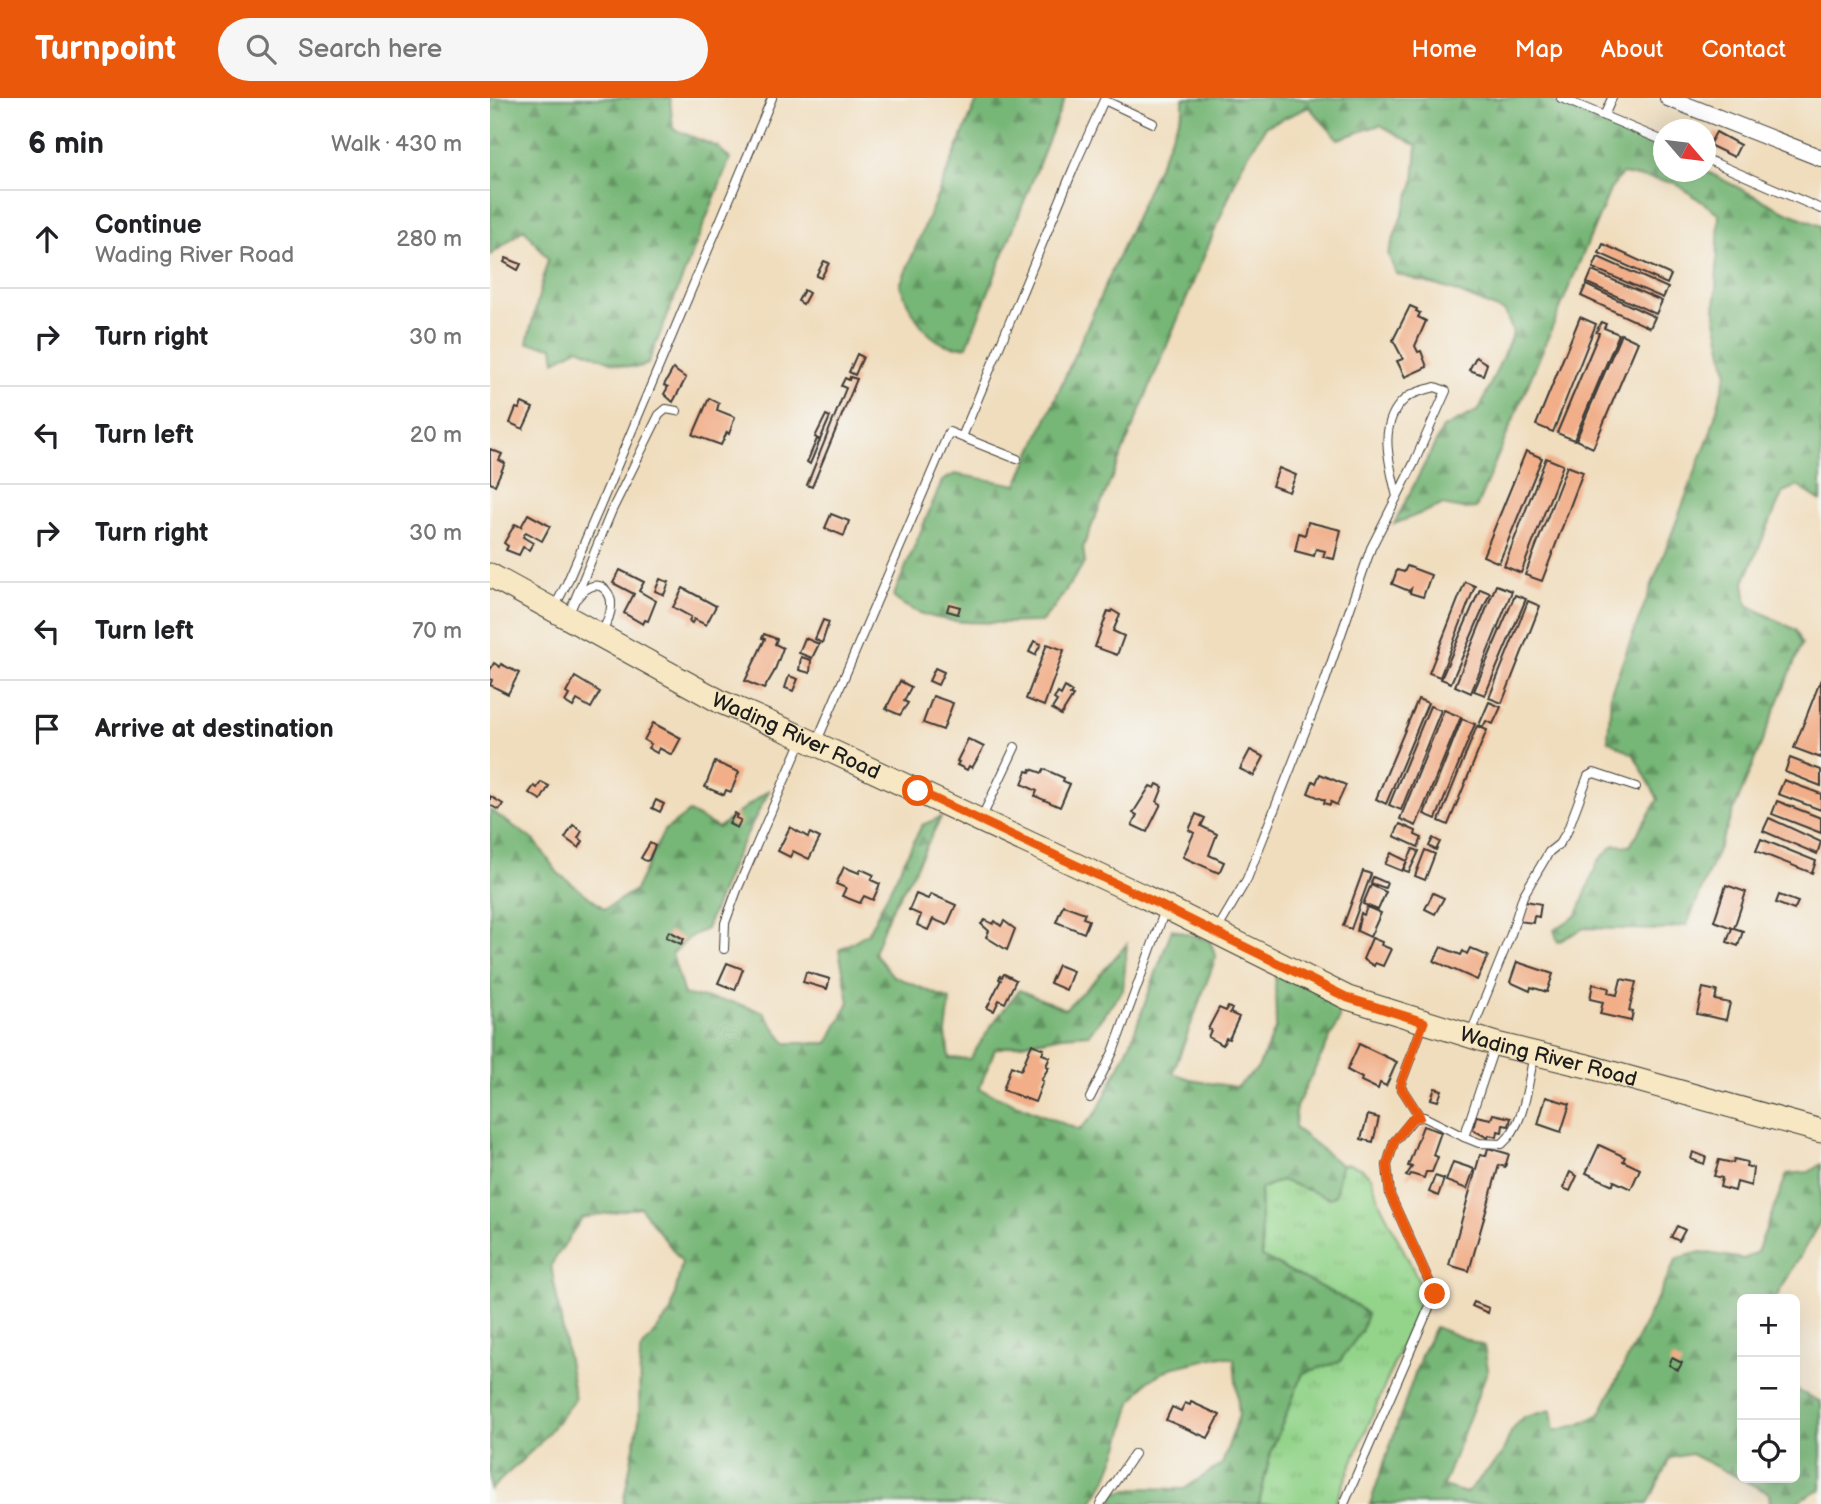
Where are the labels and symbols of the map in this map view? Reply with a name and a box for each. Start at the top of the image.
north arrow [1653,119,1716,182]
street label: Wading River Road [708,687,884,785]
route start [902,775,933,806]
street label: Wading River Road [1457,1021,1640,1092]
route end [1419,1278,1450,1309]

